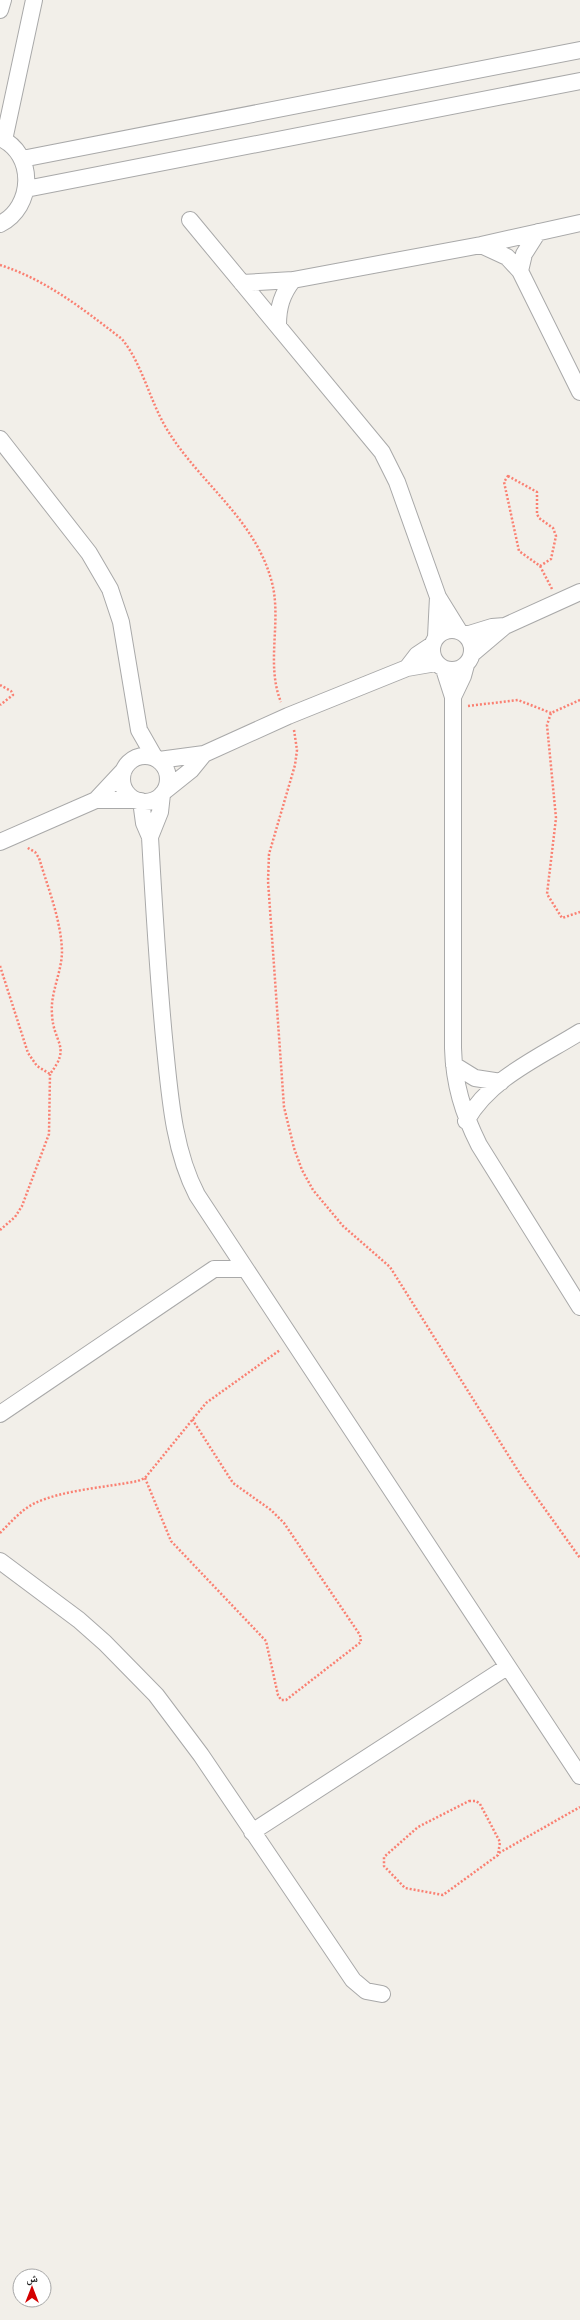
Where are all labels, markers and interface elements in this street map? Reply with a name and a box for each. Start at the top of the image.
north arrow [12,2268,52,2308]
text: ش [26,2271,38,2286]

